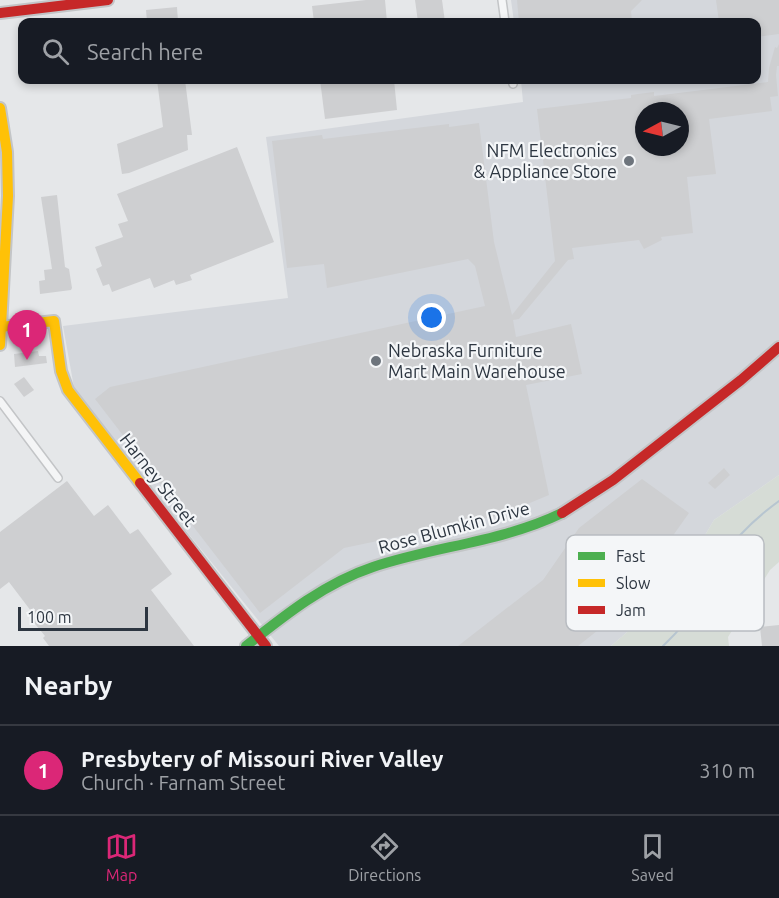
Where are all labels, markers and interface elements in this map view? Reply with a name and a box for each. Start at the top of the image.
search box [18,18,761,84]
icon: search [39,35,72,68]
text: Search here [87,39,203,64]
north arrow [635,102,689,156]
place label: NFM Electronics & Appliance Store [474,140,617,181]
marker: NFM Electronics & Appliance Store [622,154,636,168]
your location [417,303,446,332]
pin: 1 [8,310,46,360]
place label: Nebraska Furniture Mart Main Warehouse [388,340,566,381]
marker: Nebraska Furniture Mart Main Warehouse [369,354,383,368]
street label: Harney Street [116,429,201,530]
street label: Rose Blumkin Drive [376,497,532,557]
legend [566,535,764,631]
text: Fast [616,547,646,565]
text: Slow [616,574,651,592]
text: Jam [616,601,646,619]
scale bar [18,604,148,632]
text: 100 m [27,608,72,626]
text: Nearby [24,671,112,700]
text: Presbytery of Missouri River Valley [81,746,443,771]
text: 1 [38,759,49,782]
text: 310 m [699,759,755,782]
text: Church · Farnam Street [81,771,285,794]
tab: Map [105,830,138,884]
tab: Directions [348,830,421,884]
tab: Saved [631,830,674,884]

